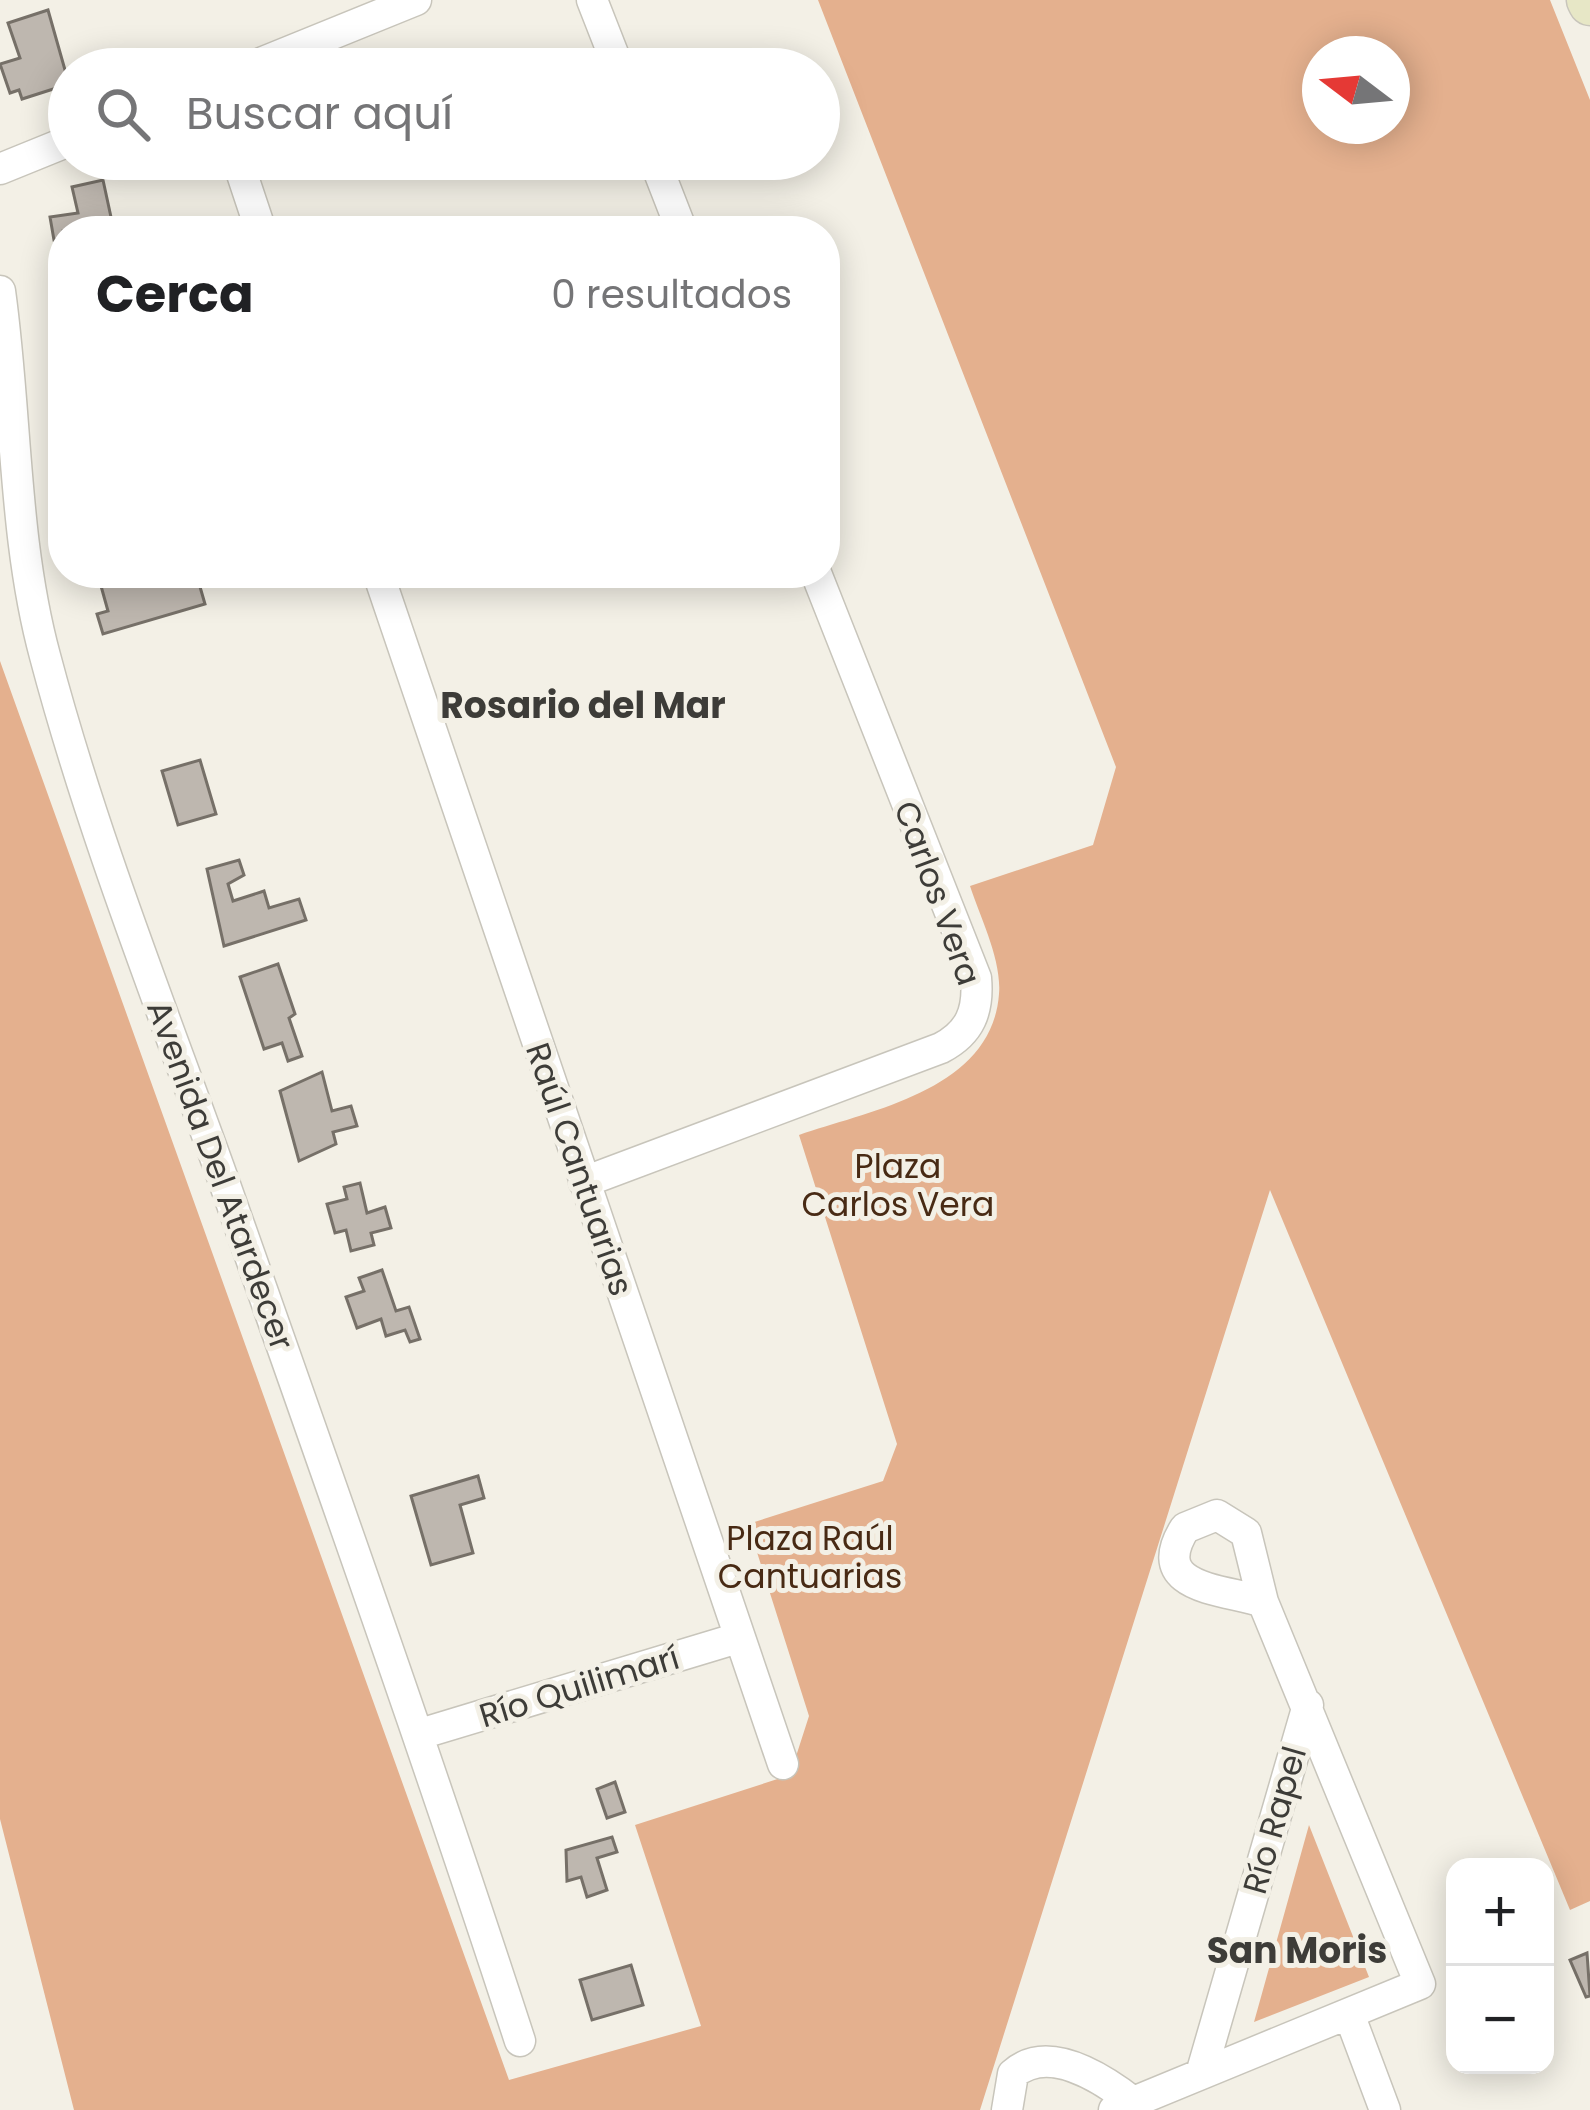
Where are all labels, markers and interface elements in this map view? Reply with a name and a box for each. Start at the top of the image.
north arrow [1302,36,1410,144]
search box [48,48,840,180]
icon: search [90,81,156,147]
text: Buscar aquí [186,82,453,145]
text: Cerca [96,258,254,330]
text: 0 resultados [551,267,792,322]
district label: Rosario del Mar [440,680,726,731]
street label: Carlos Vera [882,795,993,992]
street label: Avenida Del Atardecer [135,994,306,1357]
street label: Raúl Cantuarias [514,1036,645,1302]
park label: Plaza Carlos Vera [802,1143,994,1228]
park label: Plaza Raúl Cantuarias [718,1515,902,1600]
street label: Río Quilimarí [474,1634,685,1739]
street label: Río Rapel [1231,1741,1318,1899]
map controls [1446,1858,1554,2074]
button: + [1446,1858,1554,1966]
district label: San Moris [1207,1925,1387,1976]
button: − [1446,1966,1554,2074]

